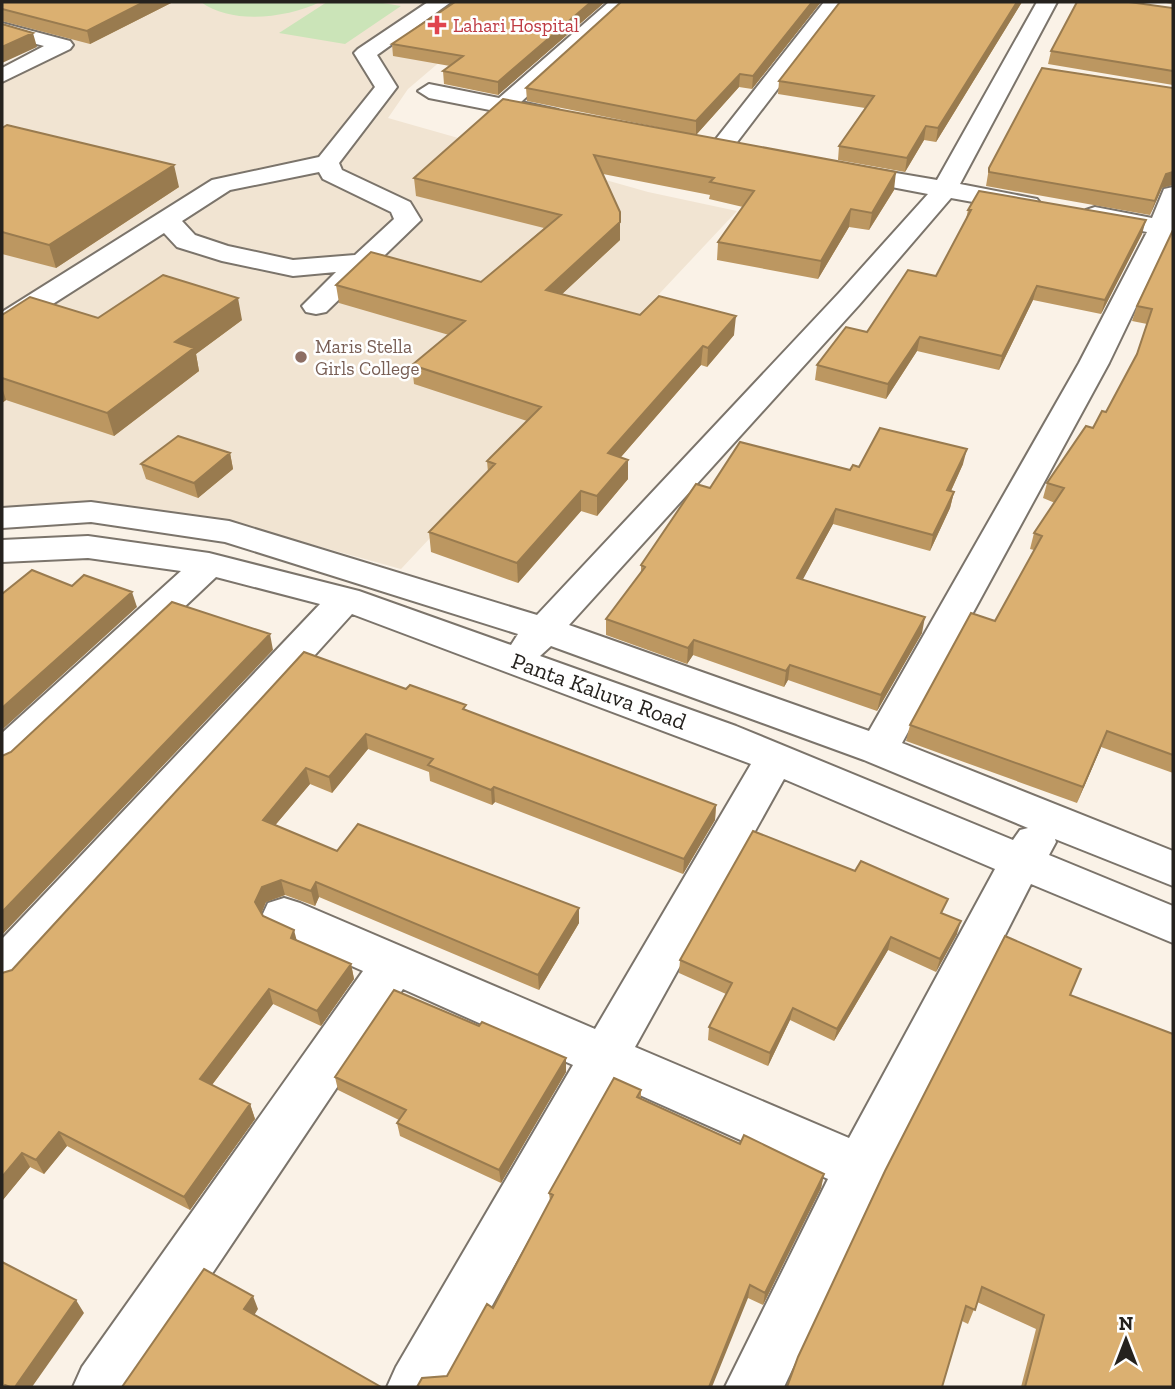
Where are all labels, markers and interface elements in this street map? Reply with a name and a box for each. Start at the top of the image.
place label: Lahari Hospital [453,14,579,37]
marker: Lahari Hospital [427,15,447,35]
place label: Maris Stella Girls College [315,335,419,380]
marker: Maris Stella Girls College [293,349,309,365]
street label: Panta Kaluva Road [508,646,691,736]
north arrow [1091,1305,1161,1375]
text: N [1119,1312,1133,1335]

